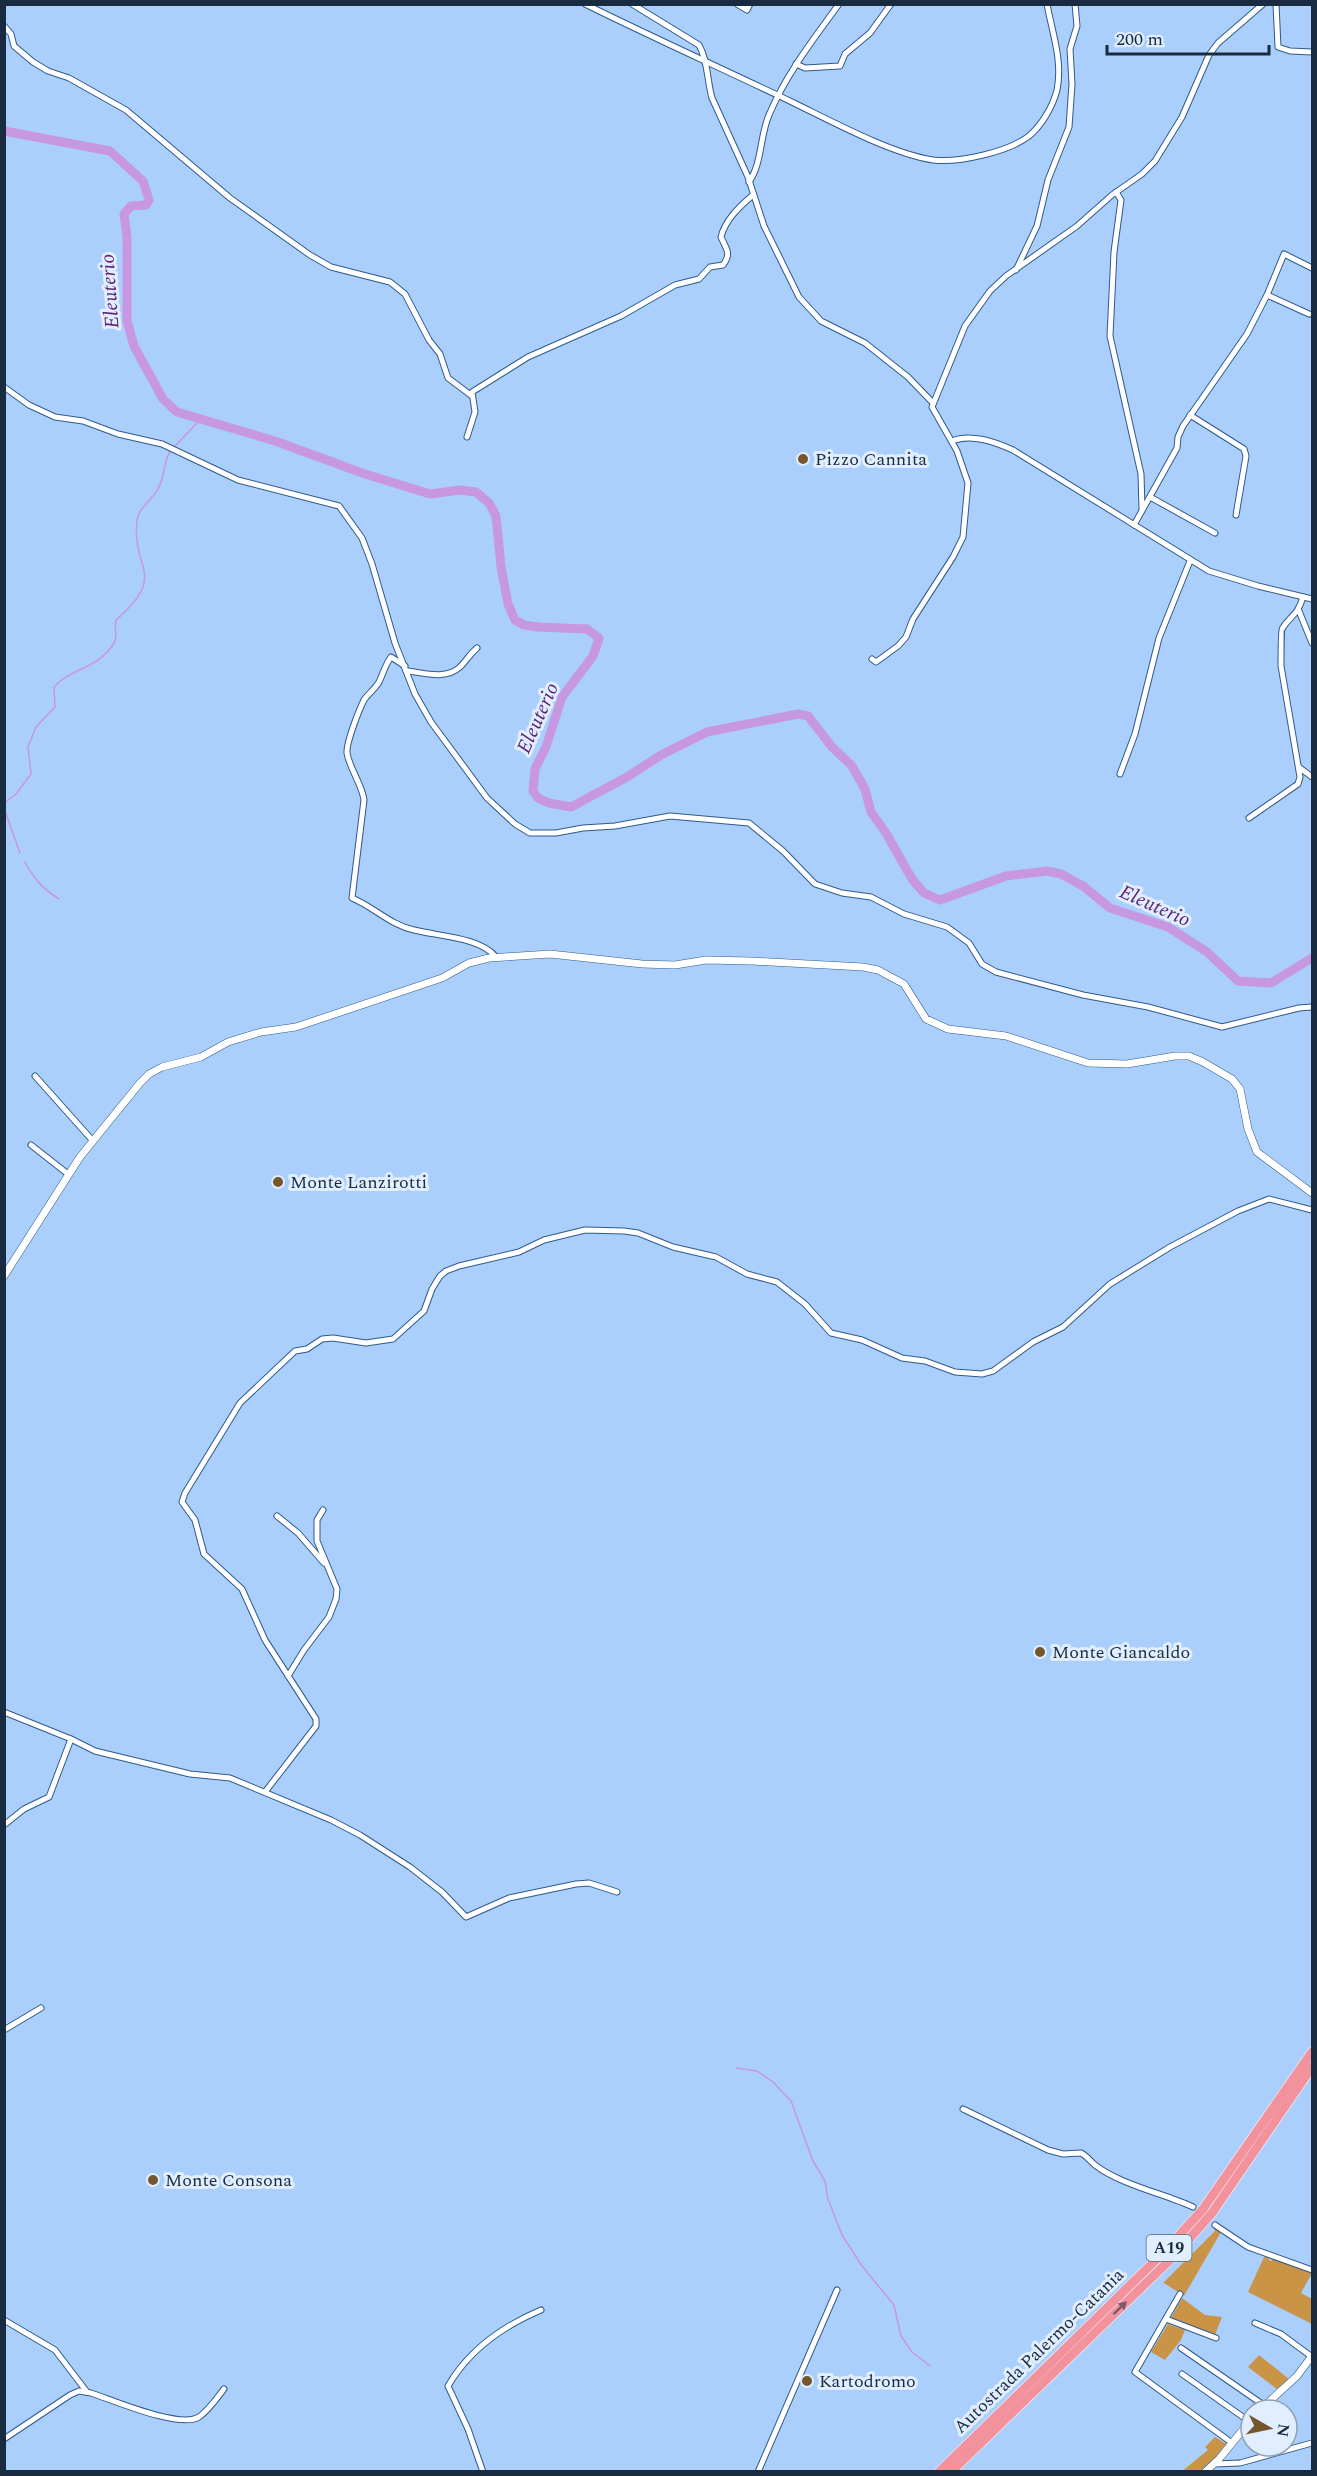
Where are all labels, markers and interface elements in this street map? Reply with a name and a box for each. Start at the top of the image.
scale bar [1107,18,1269,56]
text: 200 m [1116,26,1163,53]
water label: Eleuterio [92,253,128,329]
place label: Pizzo Cannita [815,446,927,473]
marker: Pizzo Cannita [796,452,810,466]
water label: Eleuterio [509,678,567,758]
water label: Eleuterio [1115,877,1195,935]
place label: Monte Lanzirotti [290,1169,427,1196]
marker: Monte Lanzirotti [271,1175,285,1189]
place label: Monte Giancaldo [1052,1639,1190,1666]
marker: Monte Giancaldo [1033,1645,1047,1659]
place label: Monte Consona [165,2167,292,2194]
marker: Monte Consona [146,2173,160,2187]
road number: A19 [1146,2235,1192,2261]
street label: Autostrada Palermo-Catania [948,2262,1131,2440]
one-way arrow [1112,2302,1126,2316]
place label: Kartodromo [819,2368,916,2395]
marker: Kartodromo [800,2374,814,2388]
north arrow [1239,2398,1299,2458]
text: N [1270,2422,1296,2439]

